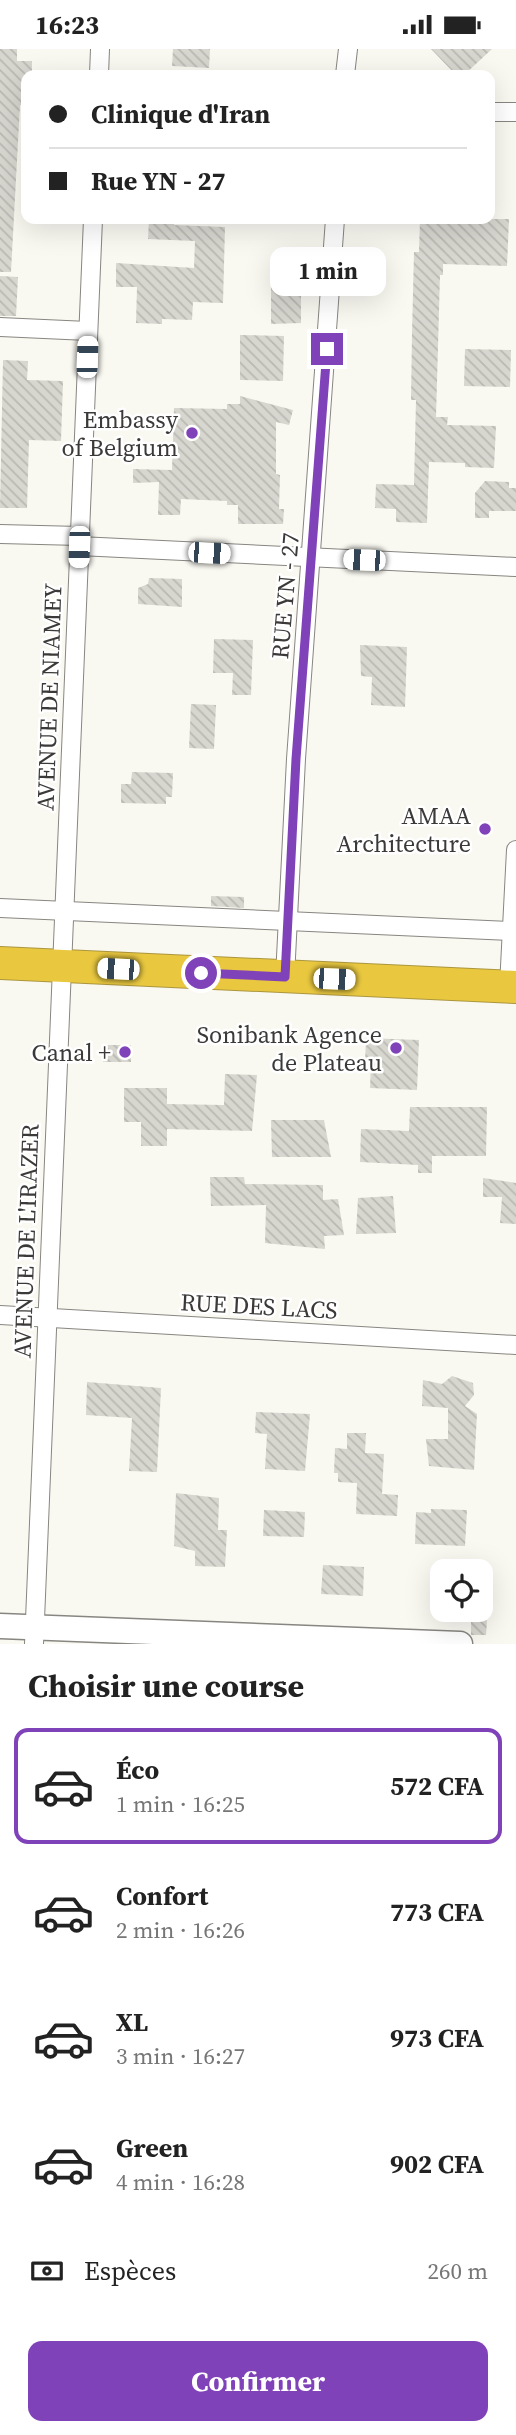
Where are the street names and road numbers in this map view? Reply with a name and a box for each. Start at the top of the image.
street label: RUE YN - 27 [263,531,307,661]
street label: AVENUE DE NIAMEY [29,583,69,811]
street label: AVENUE DE L'IRAZER [5,1123,47,1359]
street label: RUE DES LACS [180,1285,338,1327]

